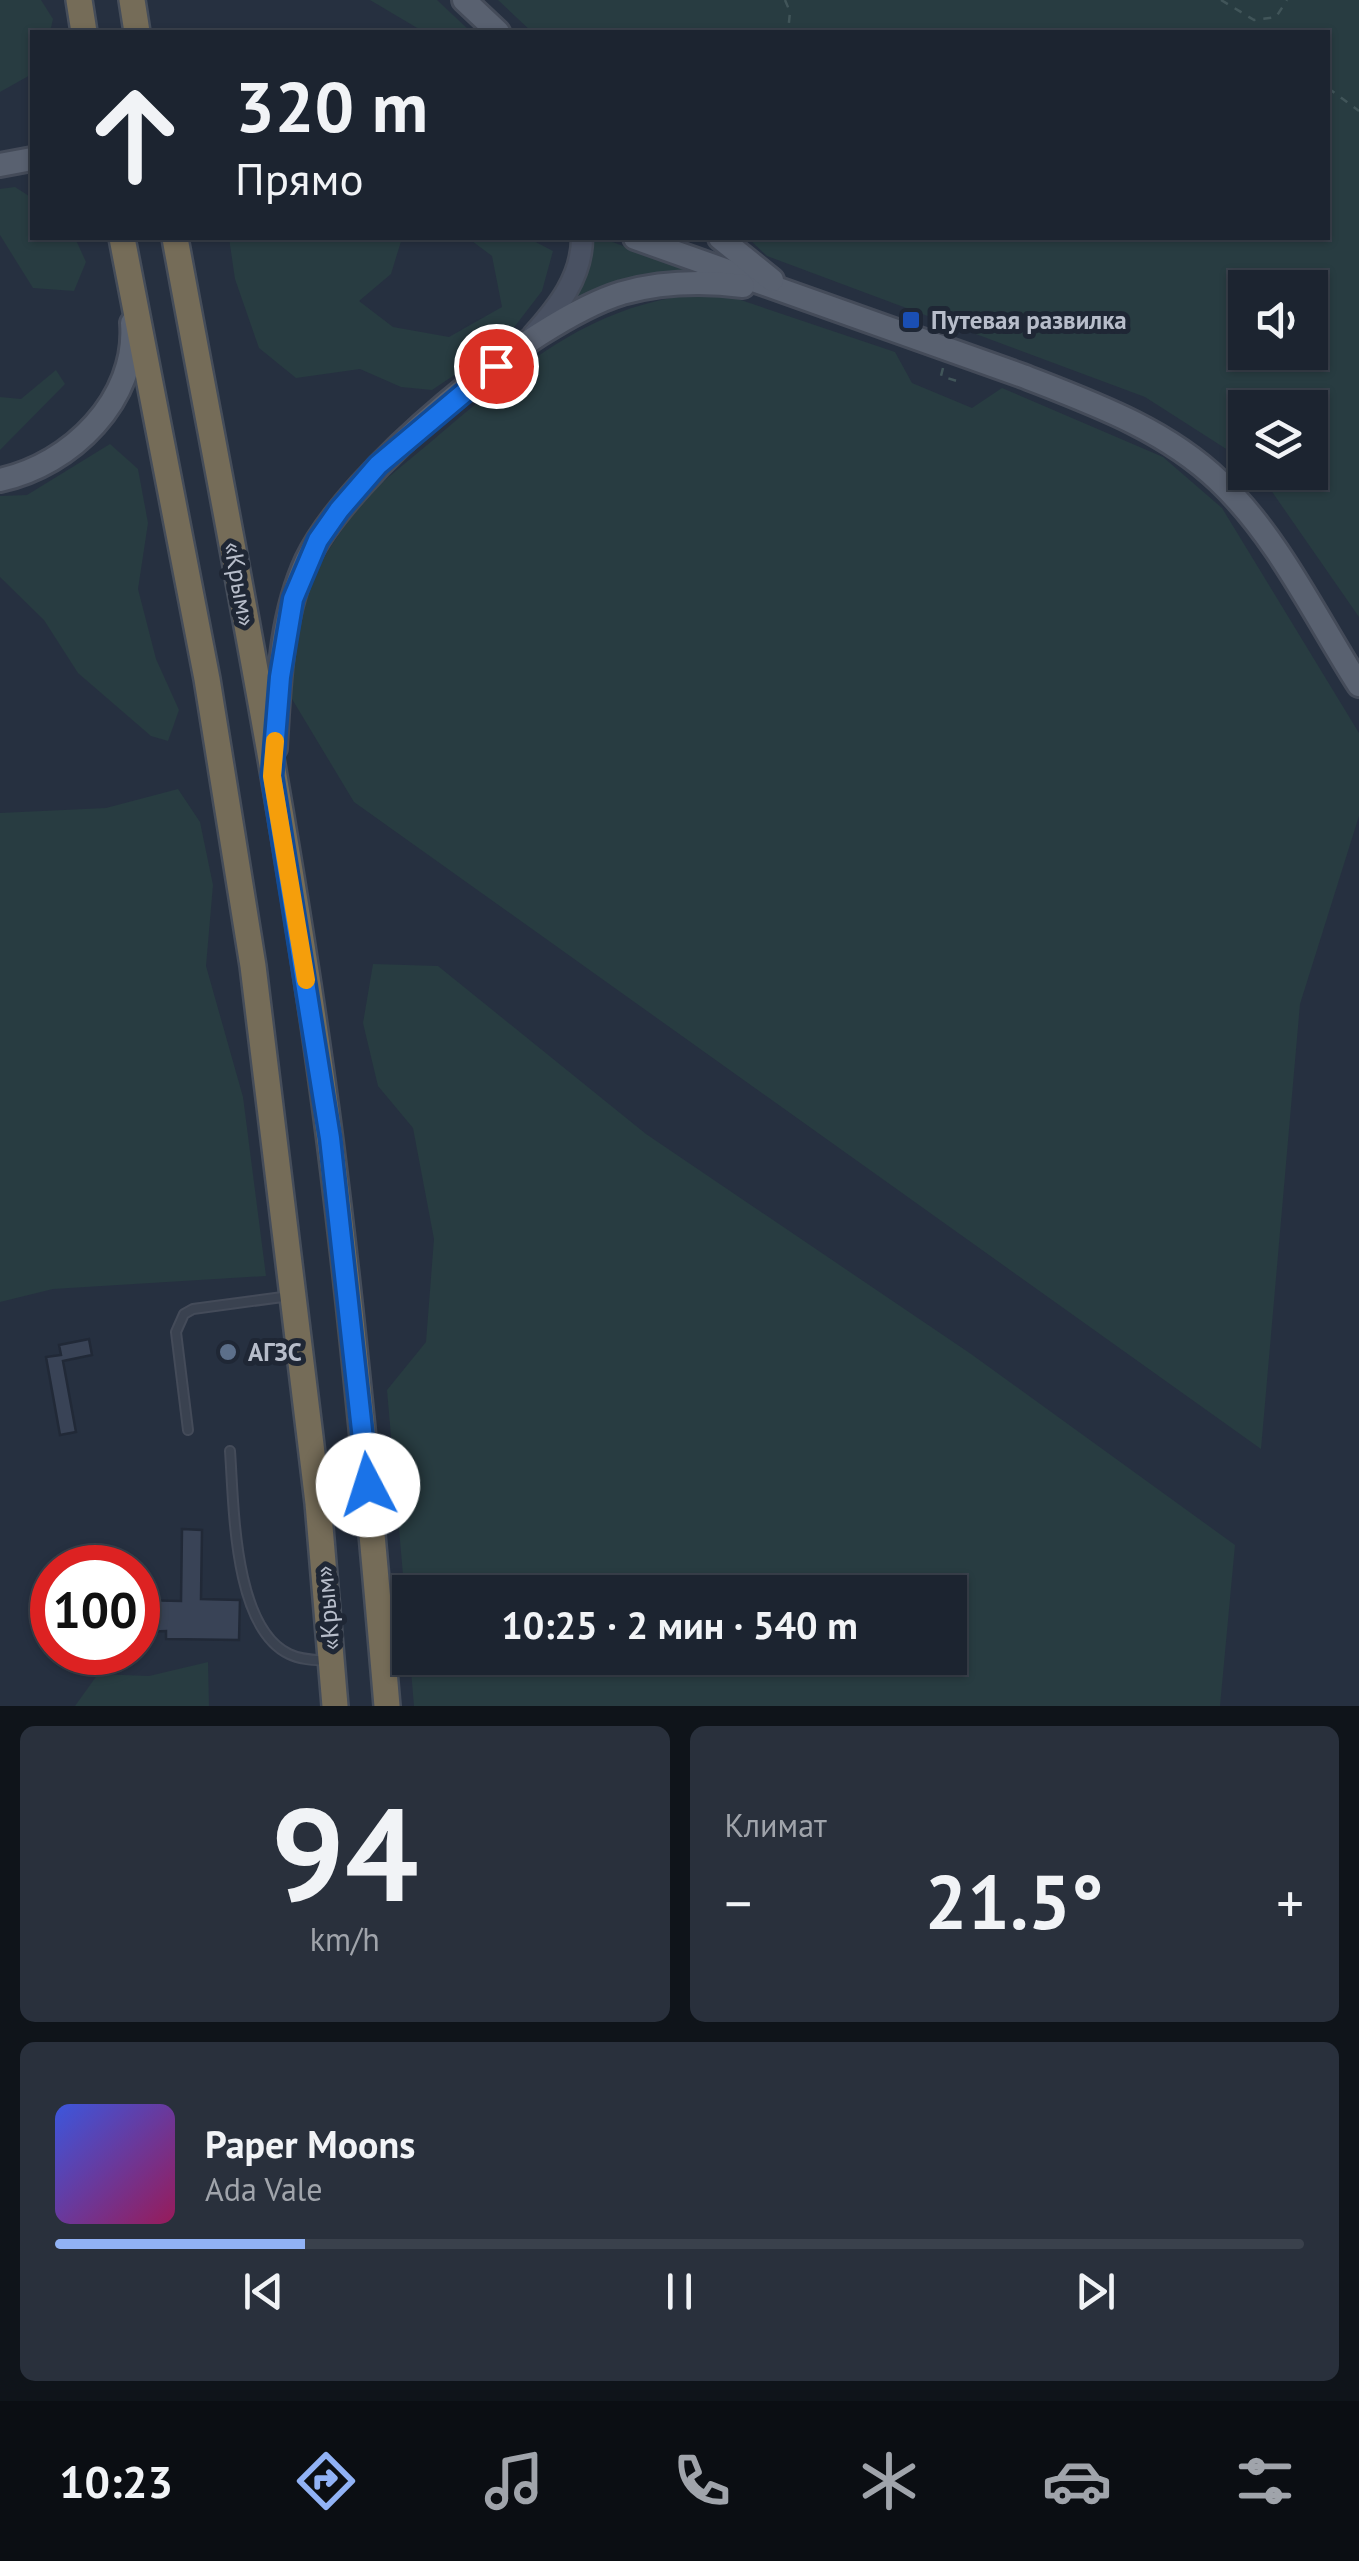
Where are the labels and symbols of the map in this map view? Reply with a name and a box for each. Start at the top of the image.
place label: Путевая развилка [931,304,1127,336]
marker: Путевая развилка [900,309,922,331]
pin [454,324,539,409]
street label: «Крым» [217,539,263,629]
place label: АГЗС [248,1336,302,1368]
marker: АГЗС [217,1341,239,1363]
position arrow [316,1433,420,1537]
speed limit sign: 100 [30,1545,160,1675]
street label: «Крым» [307,1564,347,1652]

